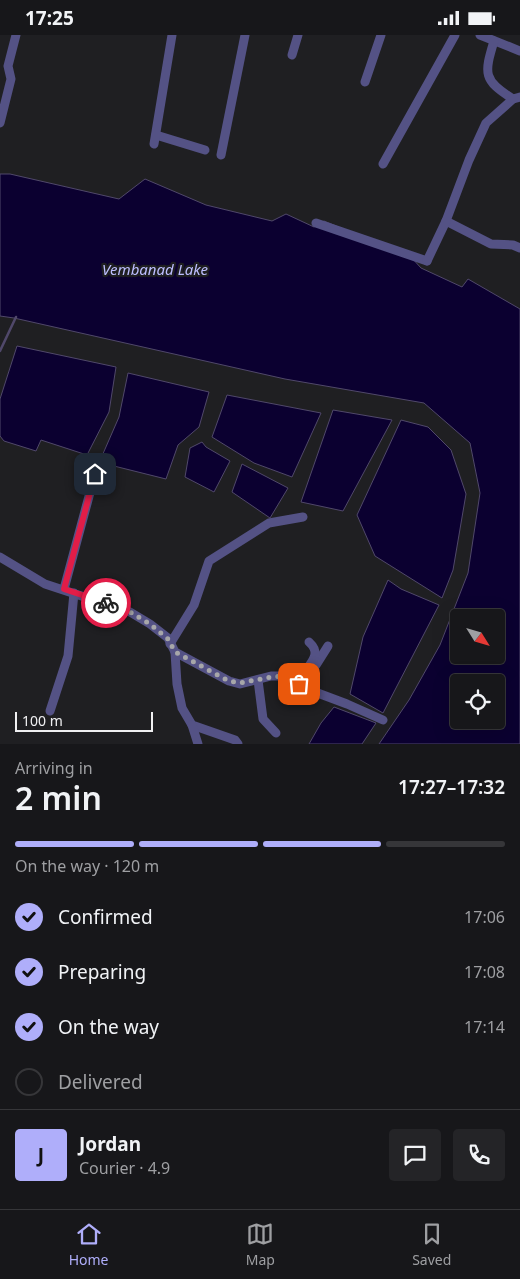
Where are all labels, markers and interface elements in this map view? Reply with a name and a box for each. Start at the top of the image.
text: 17:25 [25,5,74,31]
water label: Vembanad Lake [102,259,208,279]
pin [74,453,116,495]
icon: home [81,460,109,488]
courier [81,578,131,628]
icon: bike [92,589,120,617]
north arrow [450,609,505,664]
map controls [450,609,505,729]
pin [278,663,320,705]
icon: bag [285,670,313,698]
button: locate [450,674,505,729]
scale bar [15,709,152,732]
text: 100 m [22,711,63,730]
text: Arriving in [15,757,93,779]
text: 17:27–17:32 [398,774,505,800]
text: 2 min [15,776,102,819]
text: On the way · 120 m [15,855,159,877]
icon: check [15,903,43,931]
text: Confirmed [58,904,153,930]
text: 17:06 [464,906,505,928]
icon: check [15,958,43,986]
text: Preparing [58,959,146,985]
text: 17:08 [464,961,505,983]
icon: check [15,1013,43,1041]
text: On the way [58,1014,159,1040]
text: 17:14 [464,1016,505,1038]
text: Delivered [58,1069,143,1095]
button: chat [389,1129,441,1181]
button: phone [453,1129,505,1181]
text: Jordan [79,1131,141,1157]
text: J [38,1142,44,1168]
text: Courier · 4.9 [79,1157,170,1179]
tab: Home [69,1220,108,1269]
tab: Map [246,1220,275,1269]
tab: Saved [412,1220,451,1269]

